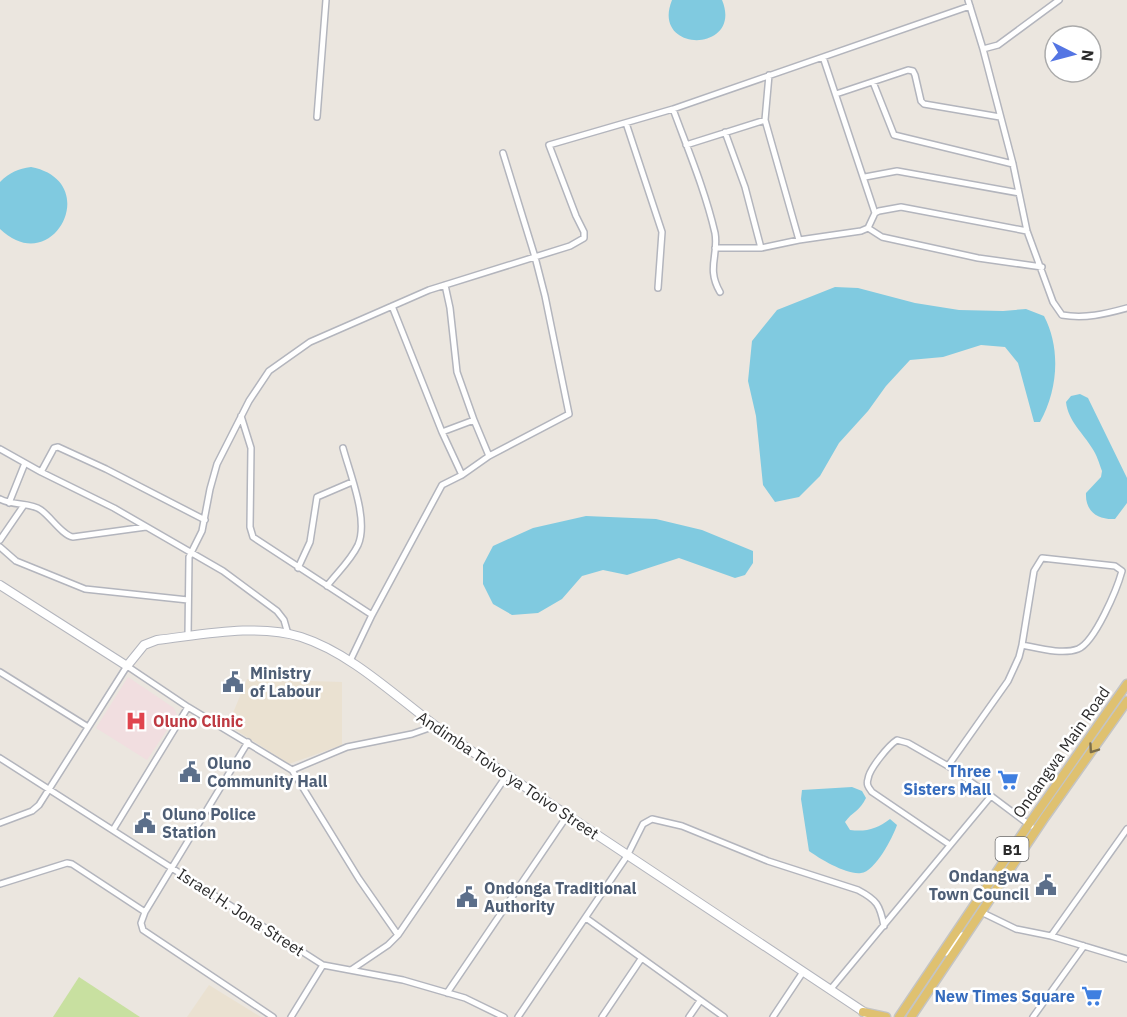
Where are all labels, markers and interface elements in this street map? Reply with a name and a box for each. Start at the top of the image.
north arrow [1043,24,1103,84]
text: N [1077,49,1098,62]
place label: Ministry of Labour [250,663,321,701]
public building icon: Ministry of Labour [221,670,245,694]
street label: Ondangwa Main Road [1008,683,1114,821]
street label: Andimba Toivo ya Toivo Street [413,707,603,843]
hospital icon: Oluno Clinic [124,709,148,733]
place label: Oluno Clinic [153,711,243,731]
one-way arrow [1089,742,1100,753]
place label: Oluno Community Hall [207,753,328,791]
public building icon: Oluno Community Hall [178,760,202,784]
place label: Three Sisters Mall [903,761,991,799]
supermarket icon: Three Sisters Mall [996,768,1020,792]
place label: Oluno Police Station [162,804,256,842]
public building icon: Oluno Police Station [133,811,157,835]
road number: B1 [996,837,1028,861]
street label: Israel H. Jona Street [174,863,308,961]
place label: Ondangwa Town Council [929,866,1029,904]
public building icon: Ondangwa Town Council [1034,873,1058,897]
place label: Ondonga Traditional Authority [484,878,637,916]
public building icon: Ondonga Traditional Authority [455,885,479,909]
supermarket icon: New Times Square [1080,984,1104,1008]
place label: New Times Square [934,986,1075,1006]

